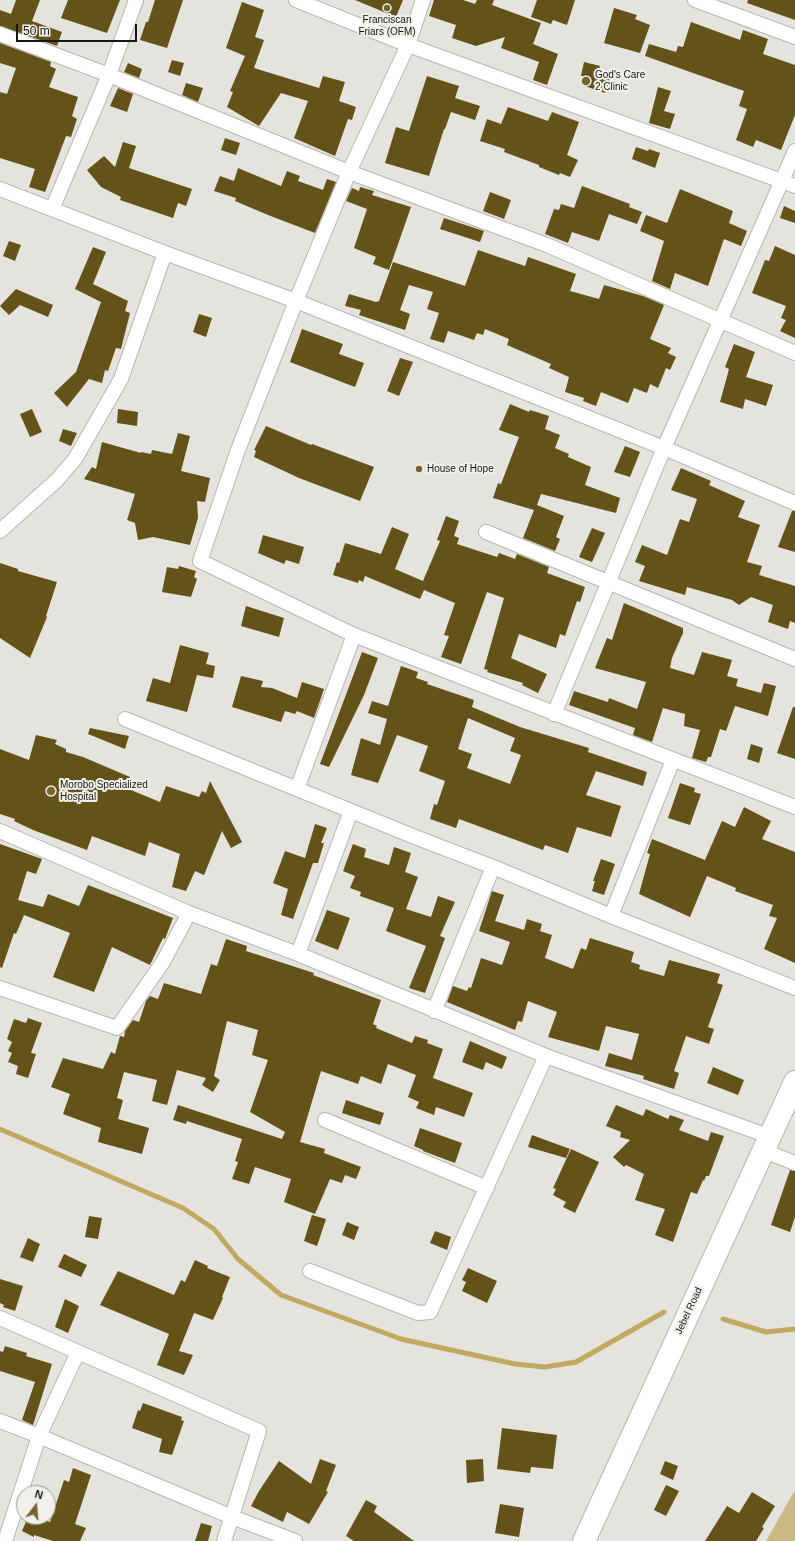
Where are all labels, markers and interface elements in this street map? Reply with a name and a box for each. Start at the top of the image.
marker: Franciscan Friars (OFM) [382,3,392,13]
place label: Franciscan Friars (OFM) [358,14,416,38]
scale bar [18,16,139,42]
text: 50 m [23,24,50,38]
place label: God's Care 2 Clinic [595,69,645,92]
marker: God's Care 2 Clinic [580,75,592,87]
place label: House of Hope [427,463,494,475]
marker: House of Hope [414,464,424,474]
place label: Morobo Specialized Hospital [60,779,148,802]
marker: Morobo Specialized Hospital [45,785,57,797]
street label: Jebel Road [673,1286,705,1336]
north arrow [16,1485,56,1525]
text: N [34,1488,45,1501]

